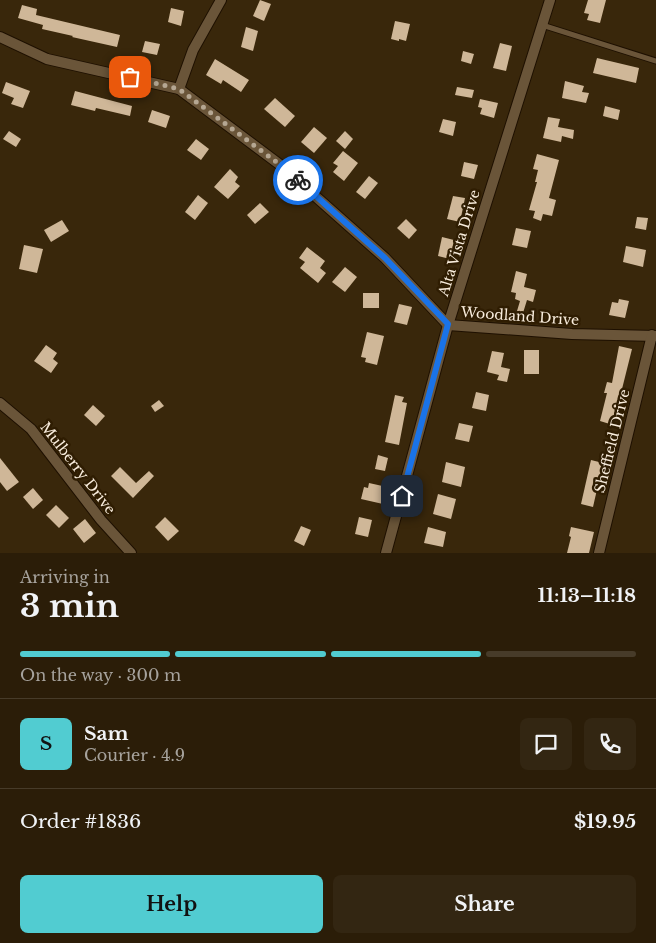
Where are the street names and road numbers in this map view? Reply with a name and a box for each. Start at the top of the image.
street label: Alta Vista Drive [434,187,484,299]
street label: Woodland Drive [459,303,580,329]
street label: Sheffield Drive [590,387,634,495]
street label: Mulberry Drive [36,418,120,518]

